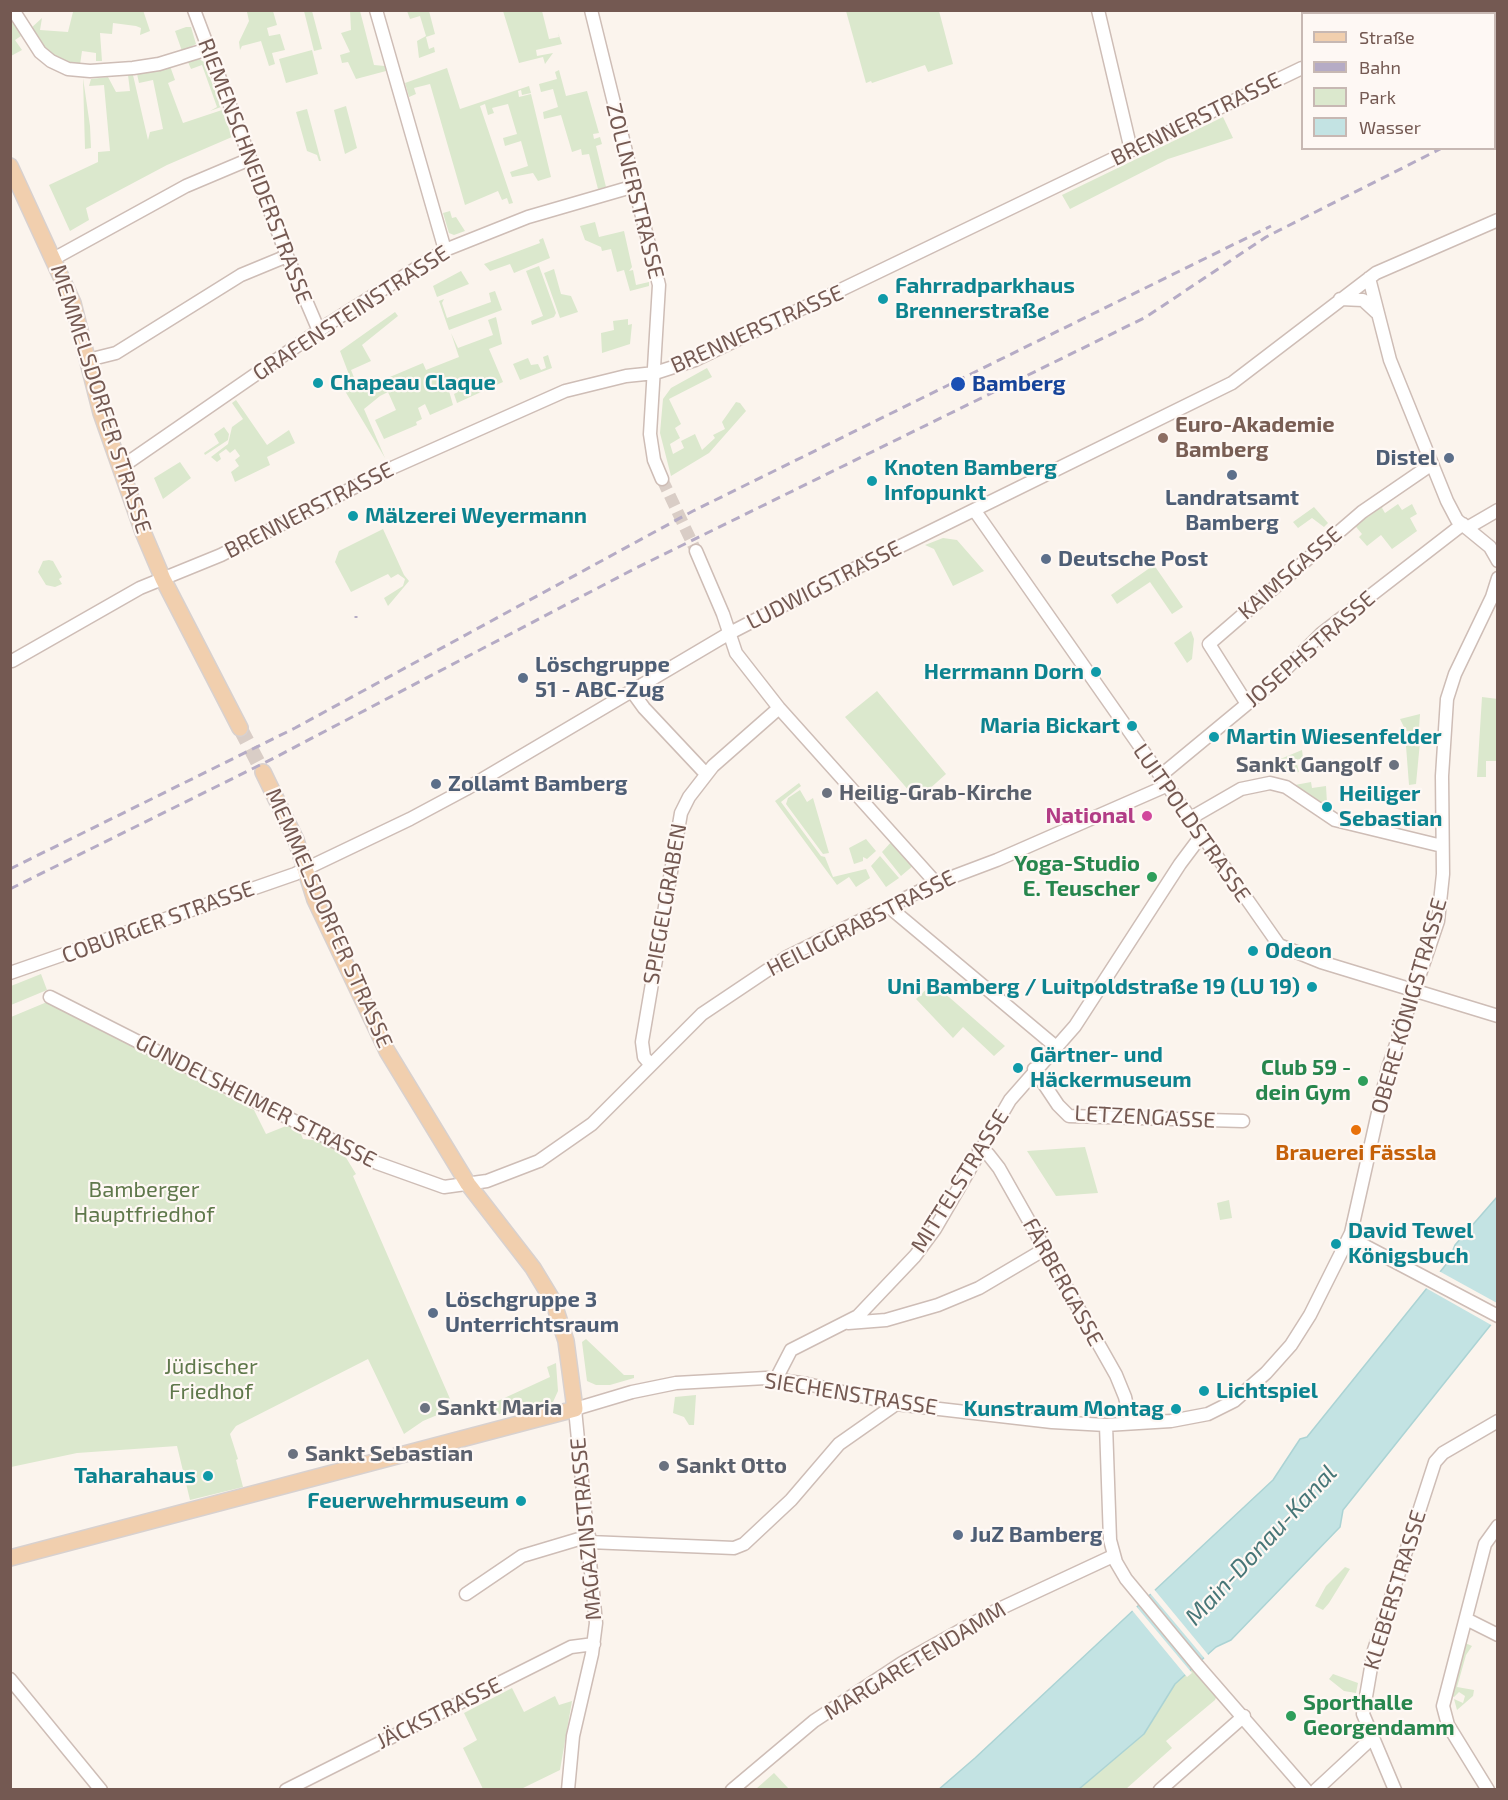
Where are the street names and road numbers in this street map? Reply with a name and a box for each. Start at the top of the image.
street label: RIEMENSCHNEIDERSTRASSE [192,35,318,307]
street label: BRENNERSTRASSE [1107,66,1285,172]
street label: ZOLLNERSTRASSE [600,100,670,282]
street label: GRAFENSTEINSTRASSE [248,240,454,386]
street label: MEMMELSDORFER STRASSE [45,261,157,537]
street label: BRENNERSTRASSE [667,279,847,379]
street label: BRENNERSTRASSE [220,456,398,564]
street label: KAIMSGASSE [1233,521,1347,625]
street label: LUDWIGSTRASSE [742,535,906,635]
street label: JOSEPHSTRASSE [1239,585,1381,713]
street label: LUITPOLDSTRASSE [1128,739,1256,907]
street label: MEMMELSDORFER STRASSE [260,784,398,1052]
street label: SPIEGELGRABEN [638,821,692,987]
street label: HEILIGGRABSTRASSE [762,864,960,982]
street label: COBURGER STRASSE [58,875,258,969]
street label: OBERE KÖNIGSTRASSE [1366,895,1452,1117]
street label: GUNDELSHEIMER STRASSE [131,1029,381,1173]
street label: LETZENGASSE [1074,1100,1216,1134]
street label: MITTELSTRASSE [905,1105,1015,1257]
street label: FÄRBERGASSE [1017,1213,1109,1351]
street label: SIECHENSTRASSE [763,1367,939,1421]
street label: MAGAZINSTRASSE [565,1436,607,1622]
street label: KLEBERSTRASSE [1358,1507,1432,1673]
street label: MARGARETENDAMM [819,1596,1011,1726]
street label: JÄCKSTRASSE [372,1671,506,1755]

